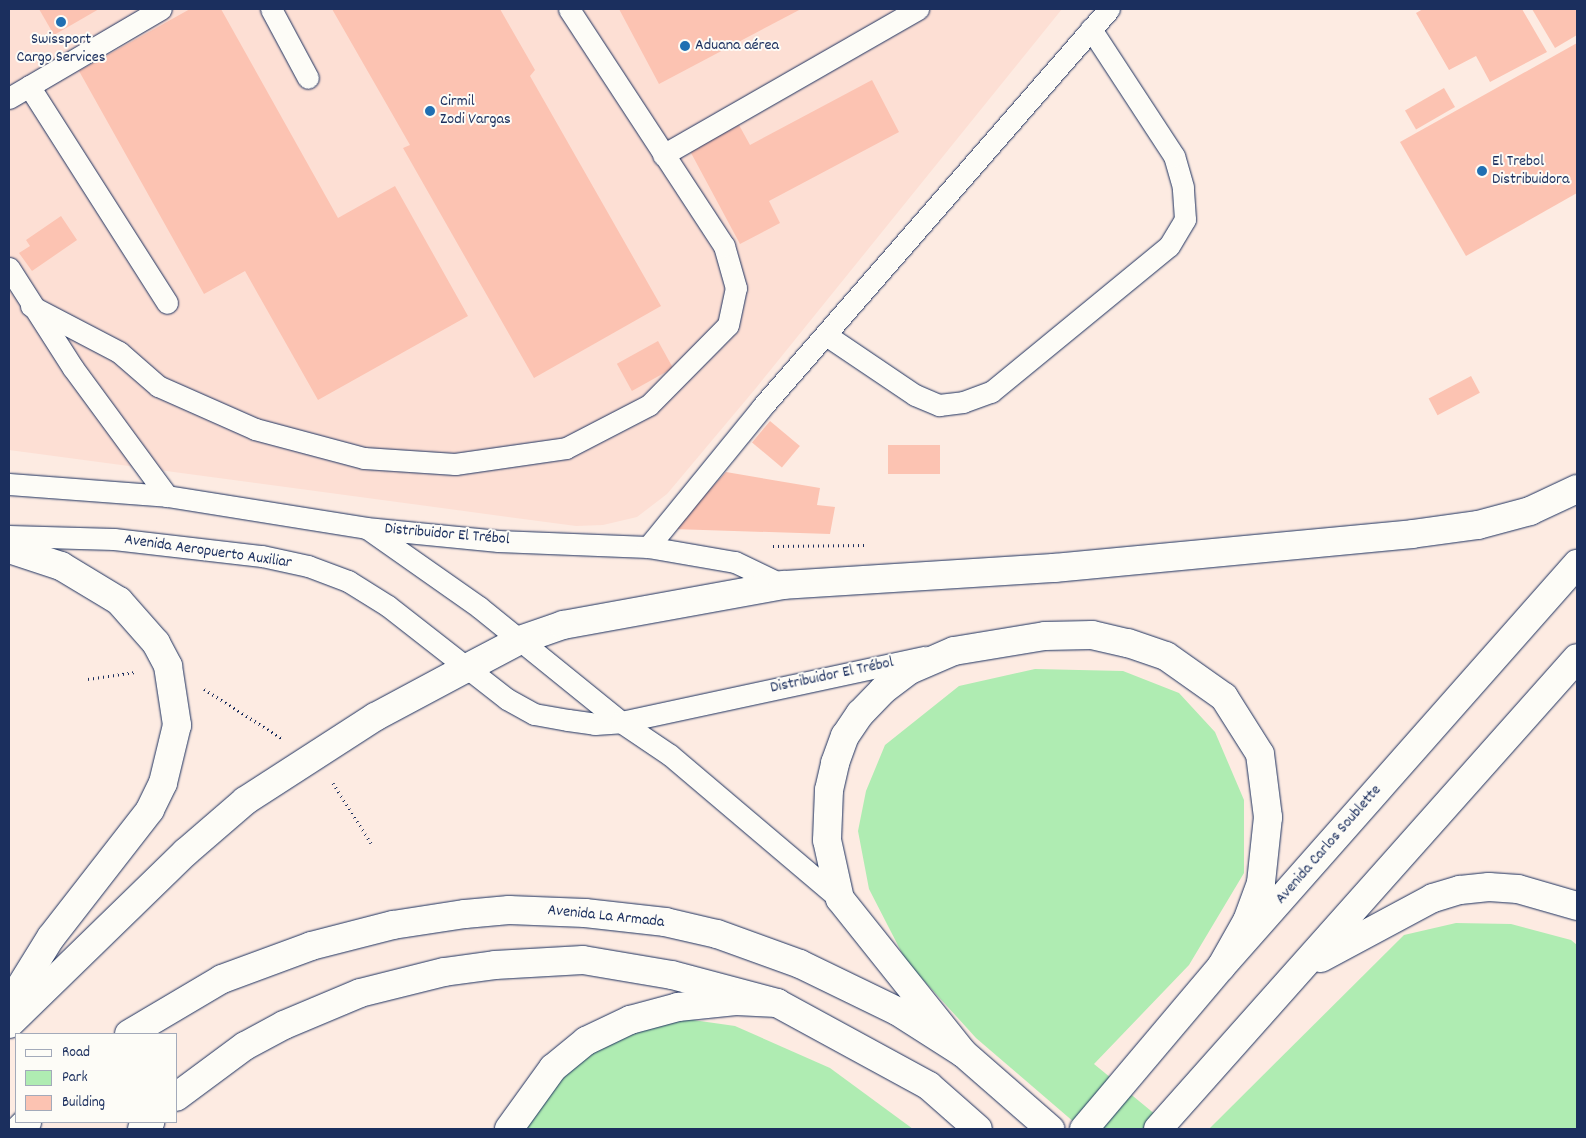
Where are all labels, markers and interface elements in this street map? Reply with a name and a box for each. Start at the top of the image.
marker: Swissport Cargo Services [55,16,67,28]
place label: Swissport Cargo Services [17,30,105,68]
place label: Aduana aérea [695,36,779,56]
marker: Aduana aérea [679,40,691,52]
place label: Cirmil Zodi Vargas [440,92,511,130]
marker: Cirmil Zodi Vargas [424,105,436,117]
place label: El Trebol Distribuidora [1492,152,1570,190]
marker: El Trebol Distribuidora [1476,165,1488,177]
street label: Distribuidor El Trébol [384,520,510,550]
street label: Avenida Aeropuerto Auxiliar [123,531,293,573]
street label: Distribuidor El Trébol [769,654,895,698]
street label: Avenida Carlos Soublette [1272,781,1386,909]
street label: Avenida La Armada [547,901,665,933]
legend [15,1033,178,1123]
text: Road [62,1042,90,1064]
text: Park [62,1067,88,1089]
text: Building [62,1092,105,1114]

